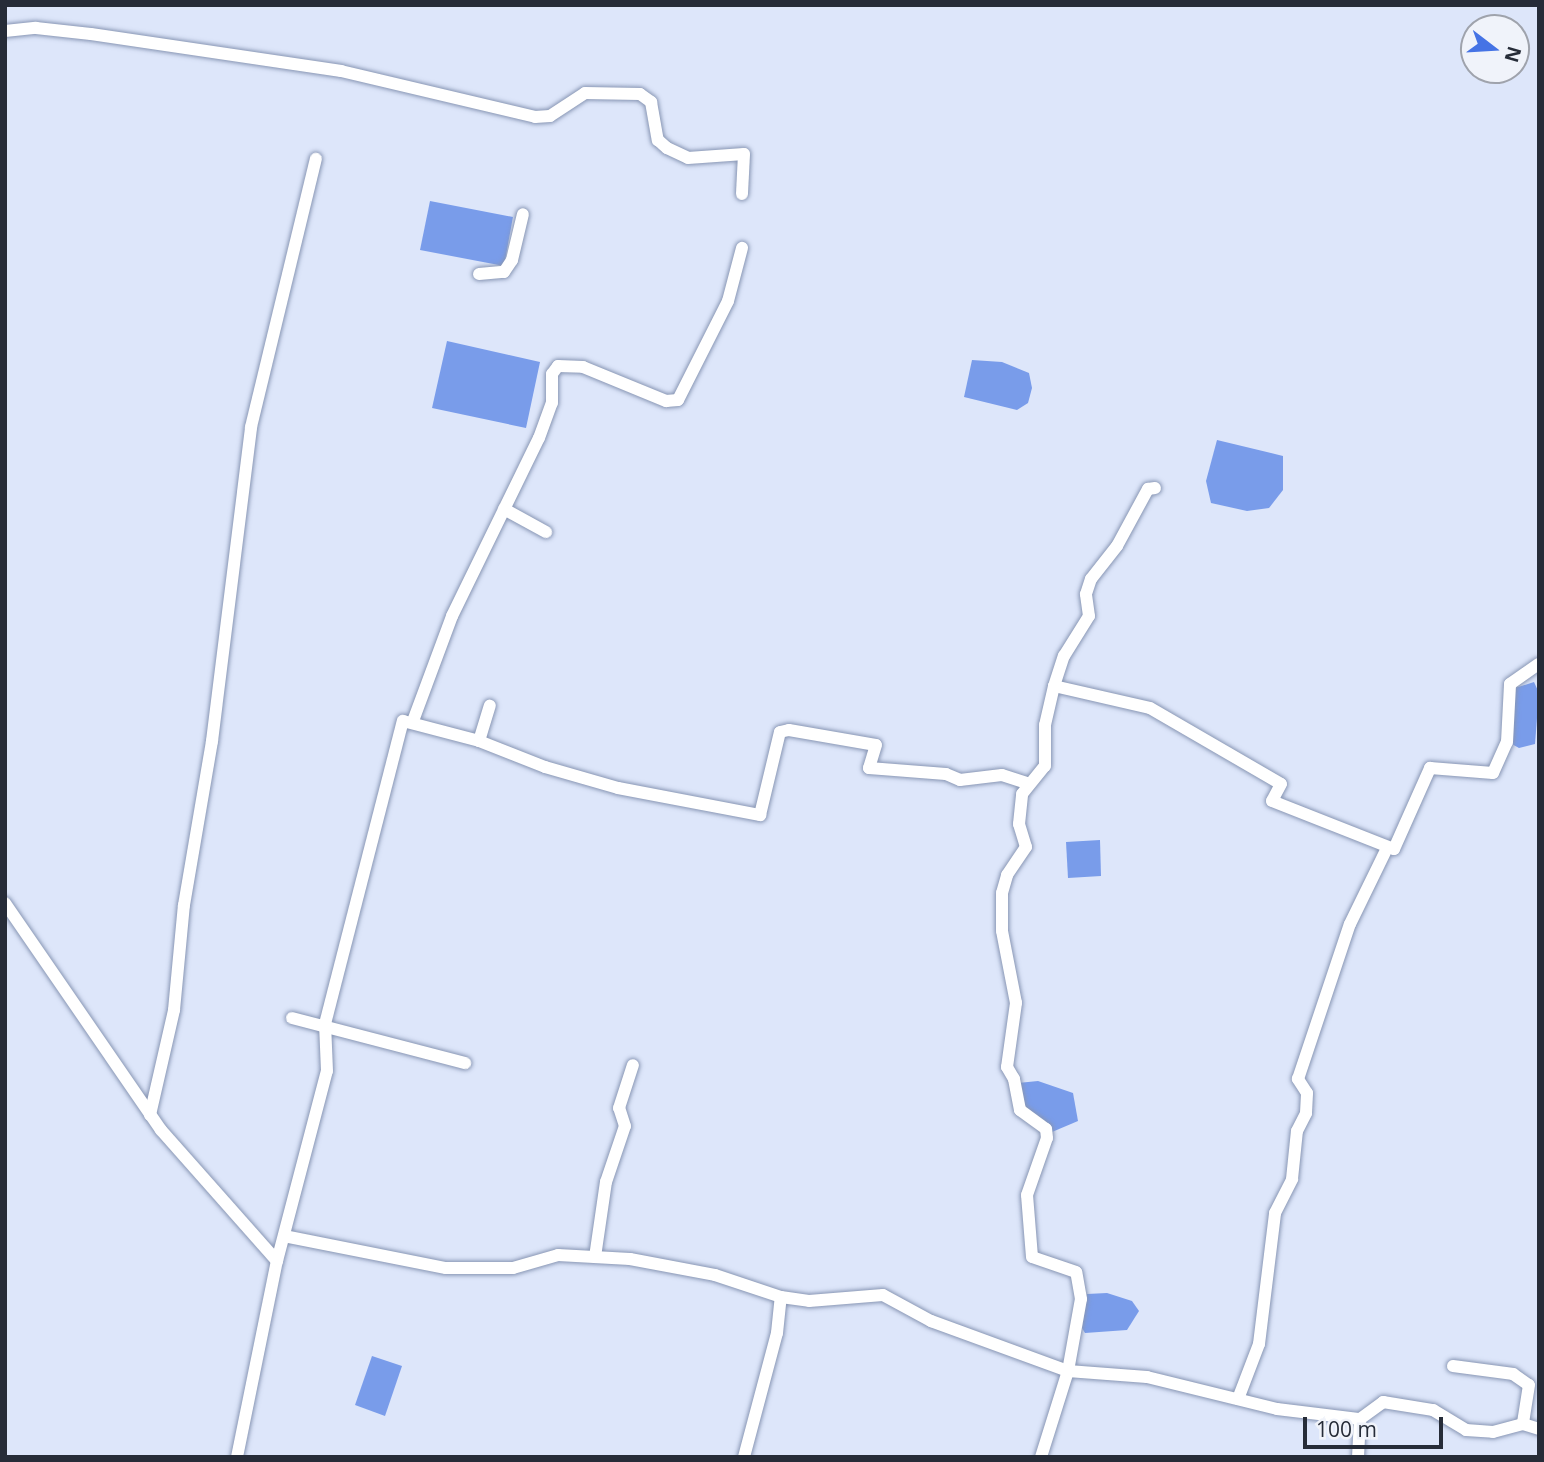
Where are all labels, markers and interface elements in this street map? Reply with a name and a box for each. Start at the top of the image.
north arrow [1460,14,1530,84]
text: N [1498,43,1528,66]
scale bar [1306,1402,1446,1446]
text: 100 m [1316,1415,1377,1443]

